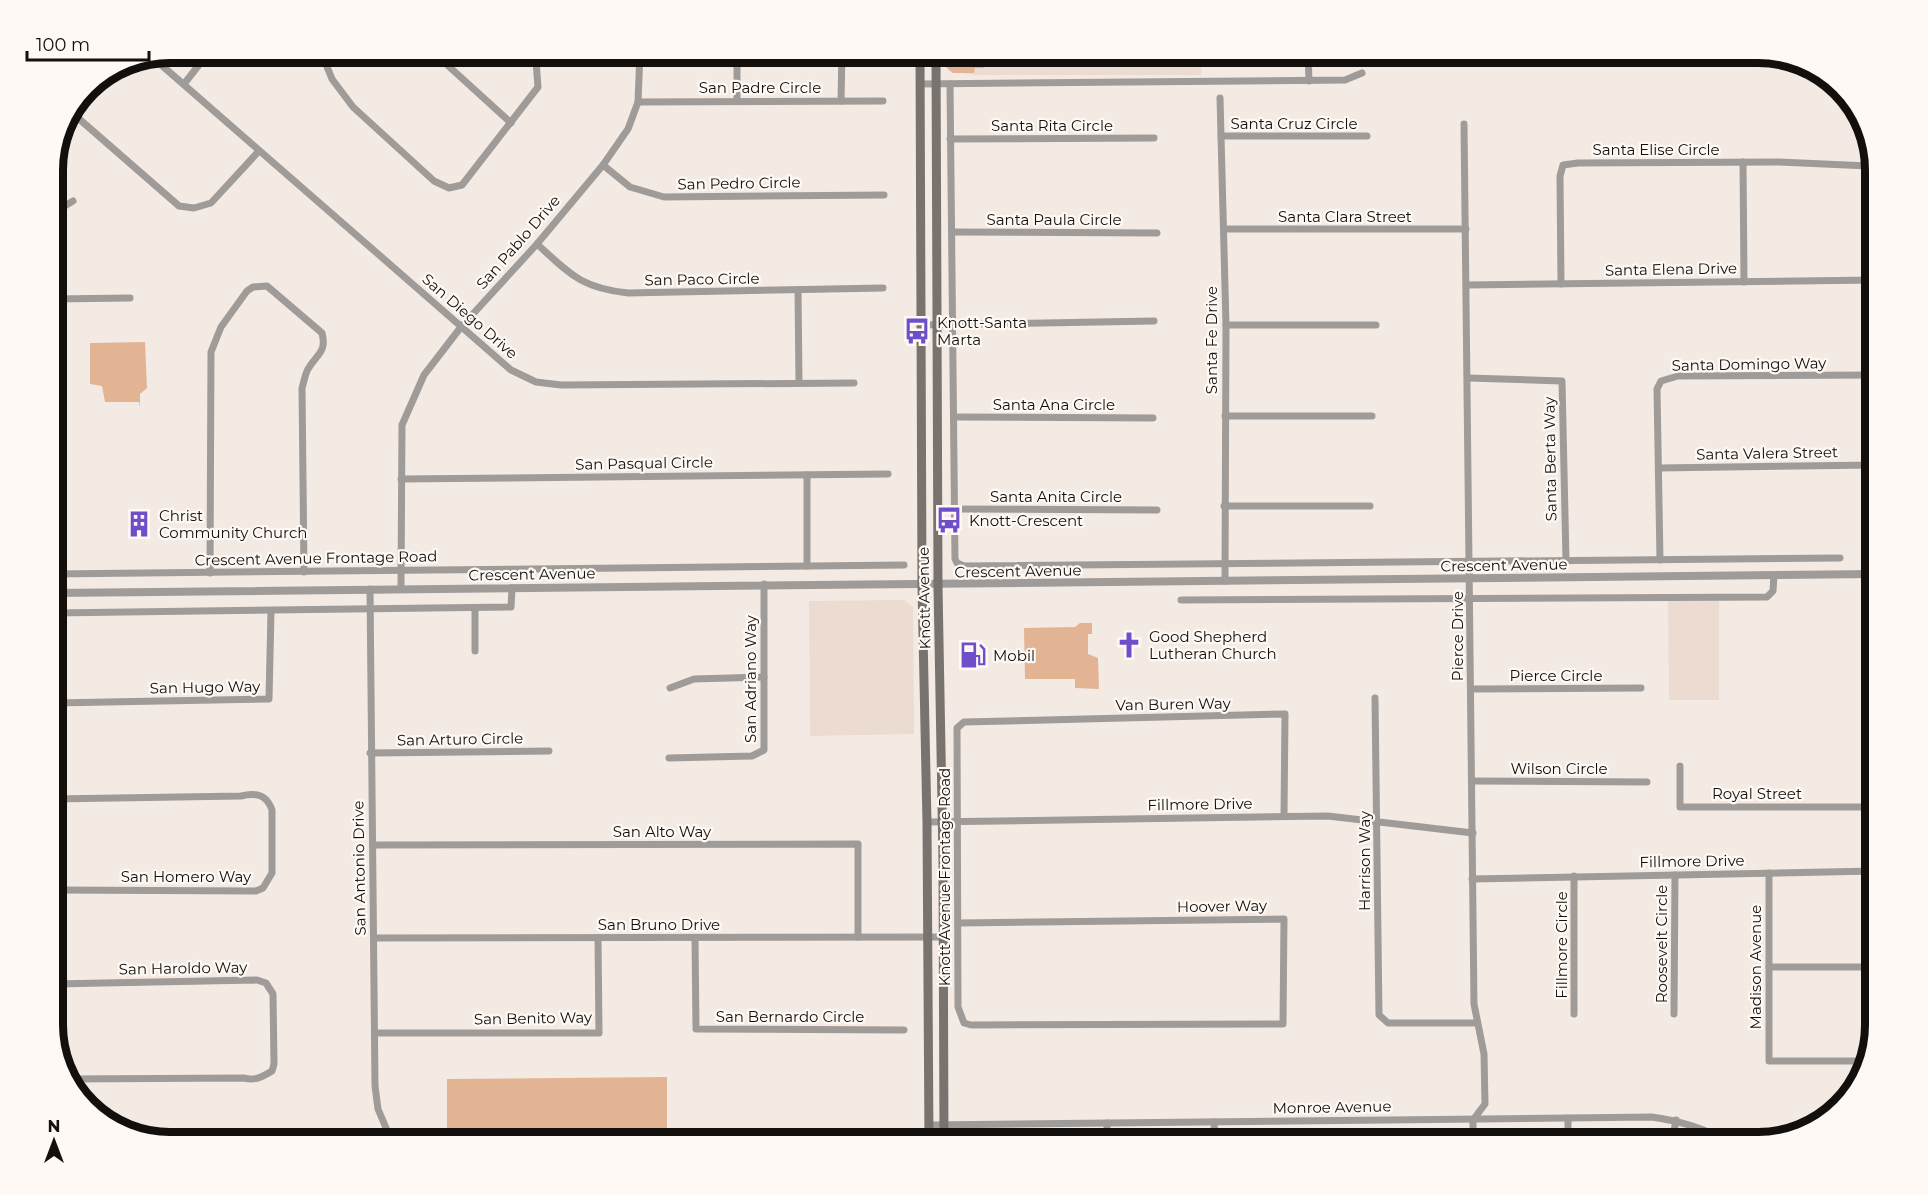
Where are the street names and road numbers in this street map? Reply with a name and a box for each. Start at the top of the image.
street label: San Padre Circle [699,78,821,97]
street label: Santa Cruz Circle [1230,114,1358,133]
street label: Santa Rita Circle [991,116,1113,135]
street label: Santa Elise Circle [1592,140,1720,159]
street label: San Pedro Circle [677,172,801,194]
street label: San Pablo Drive [472,191,564,293]
street label: Santa Clara Street [1278,207,1412,226]
street label: Santa Paula Circle [987,210,1122,229]
street label: Santa Elena Drive [1605,258,1737,280]
street label: San Paco Circle [644,268,760,290]
street label: San Diego Drive [418,269,522,363]
street label: Santa Fe Drive [1202,286,1221,394]
street label: Santa Domingo Way [1671,353,1827,375]
street label: Santa Ana Circle [993,395,1115,414]
street label: Santa Berta Way [1539,396,1561,521]
street label: Santa Valera Street [1696,442,1838,464]
street label: San Pasqual Circle [575,452,713,474]
street label: Santa Anita Circle [990,487,1122,506]
street label: Crescent Avenue Frontage Road [194,546,438,570]
street label: Knott Avenue [914,547,934,649]
street label: Crescent Avenue [1440,554,1568,576]
street label: Crescent Avenue [954,560,1082,582]
street label: Crescent Avenue [468,563,596,585]
street label: Pierce Drive [1448,591,1467,681]
street label: San Adriano Way [741,614,760,743]
street label: Pierce Circle [1510,666,1602,685]
street label: San Hugo Way [150,677,261,697]
street label: Van Buren Way [1115,693,1232,715]
street label: San Arturo Circle [397,728,523,750]
street label: Wilson Circle [1510,759,1608,778]
street label: Knott Avenue Frontage Road [935,768,954,986]
street label: Royal Street [1712,784,1802,803]
street label: Fillmore Drive [1147,794,1253,814]
street label: San Antonio Drive [348,800,370,936]
street label: Harrison Way [1355,810,1374,911]
street label: San Alto Way [613,822,712,841]
street label: Fillmore Drive [1639,851,1745,871]
street label: San Homero Way [121,867,252,886]
street label: Roosevelt Circle [1652,885,1671,1003]
street label: Fillmore Circle [1552,891,1571,999]
street label: Hoover Way [1177,896,1268,916]
street label: Madison Avenue [1746,905,1765,1029]
street label: San Bruno Drive [598,915,720,934]
street label: San Haroldo Way [119,957,248,979]
street label: San Benito Way [474,1007,593,1029]
street label: San Bernardo Circle [716,1007,864,1026]
street label: Monroe Avenue [1272,1096,1392,1118]

